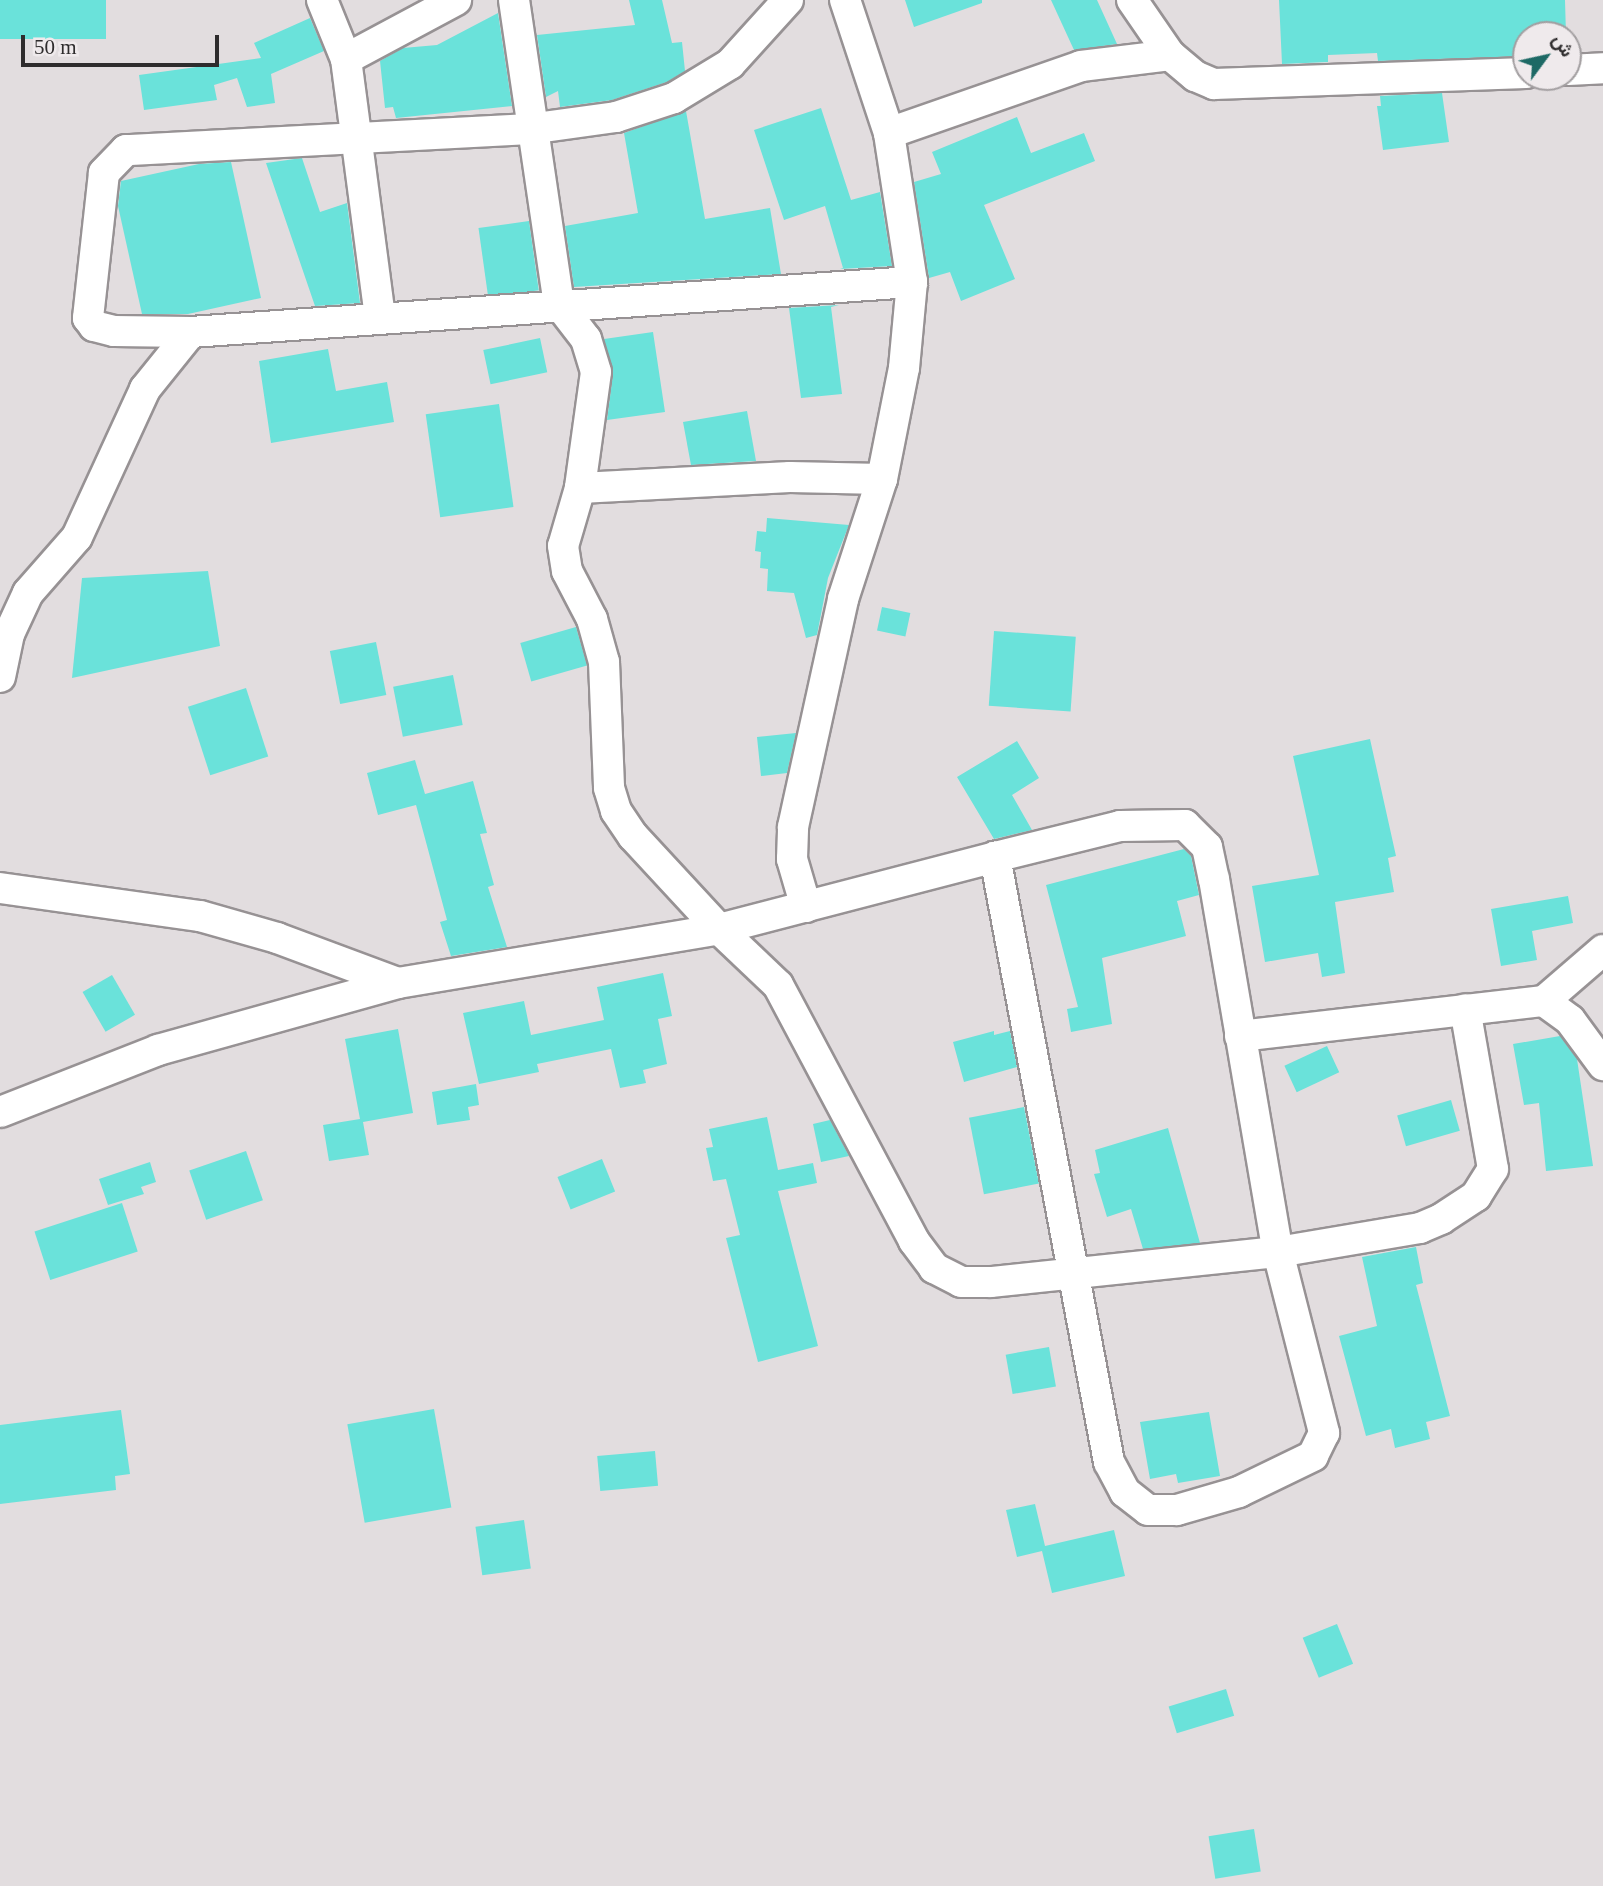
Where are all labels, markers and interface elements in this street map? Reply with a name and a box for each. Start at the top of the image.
scale bar [24,21,222,65]
north arrow [1512,21,1582,91]
text: ش [1548,30,1578,61]
text: 50 m [34,35,77,59]

